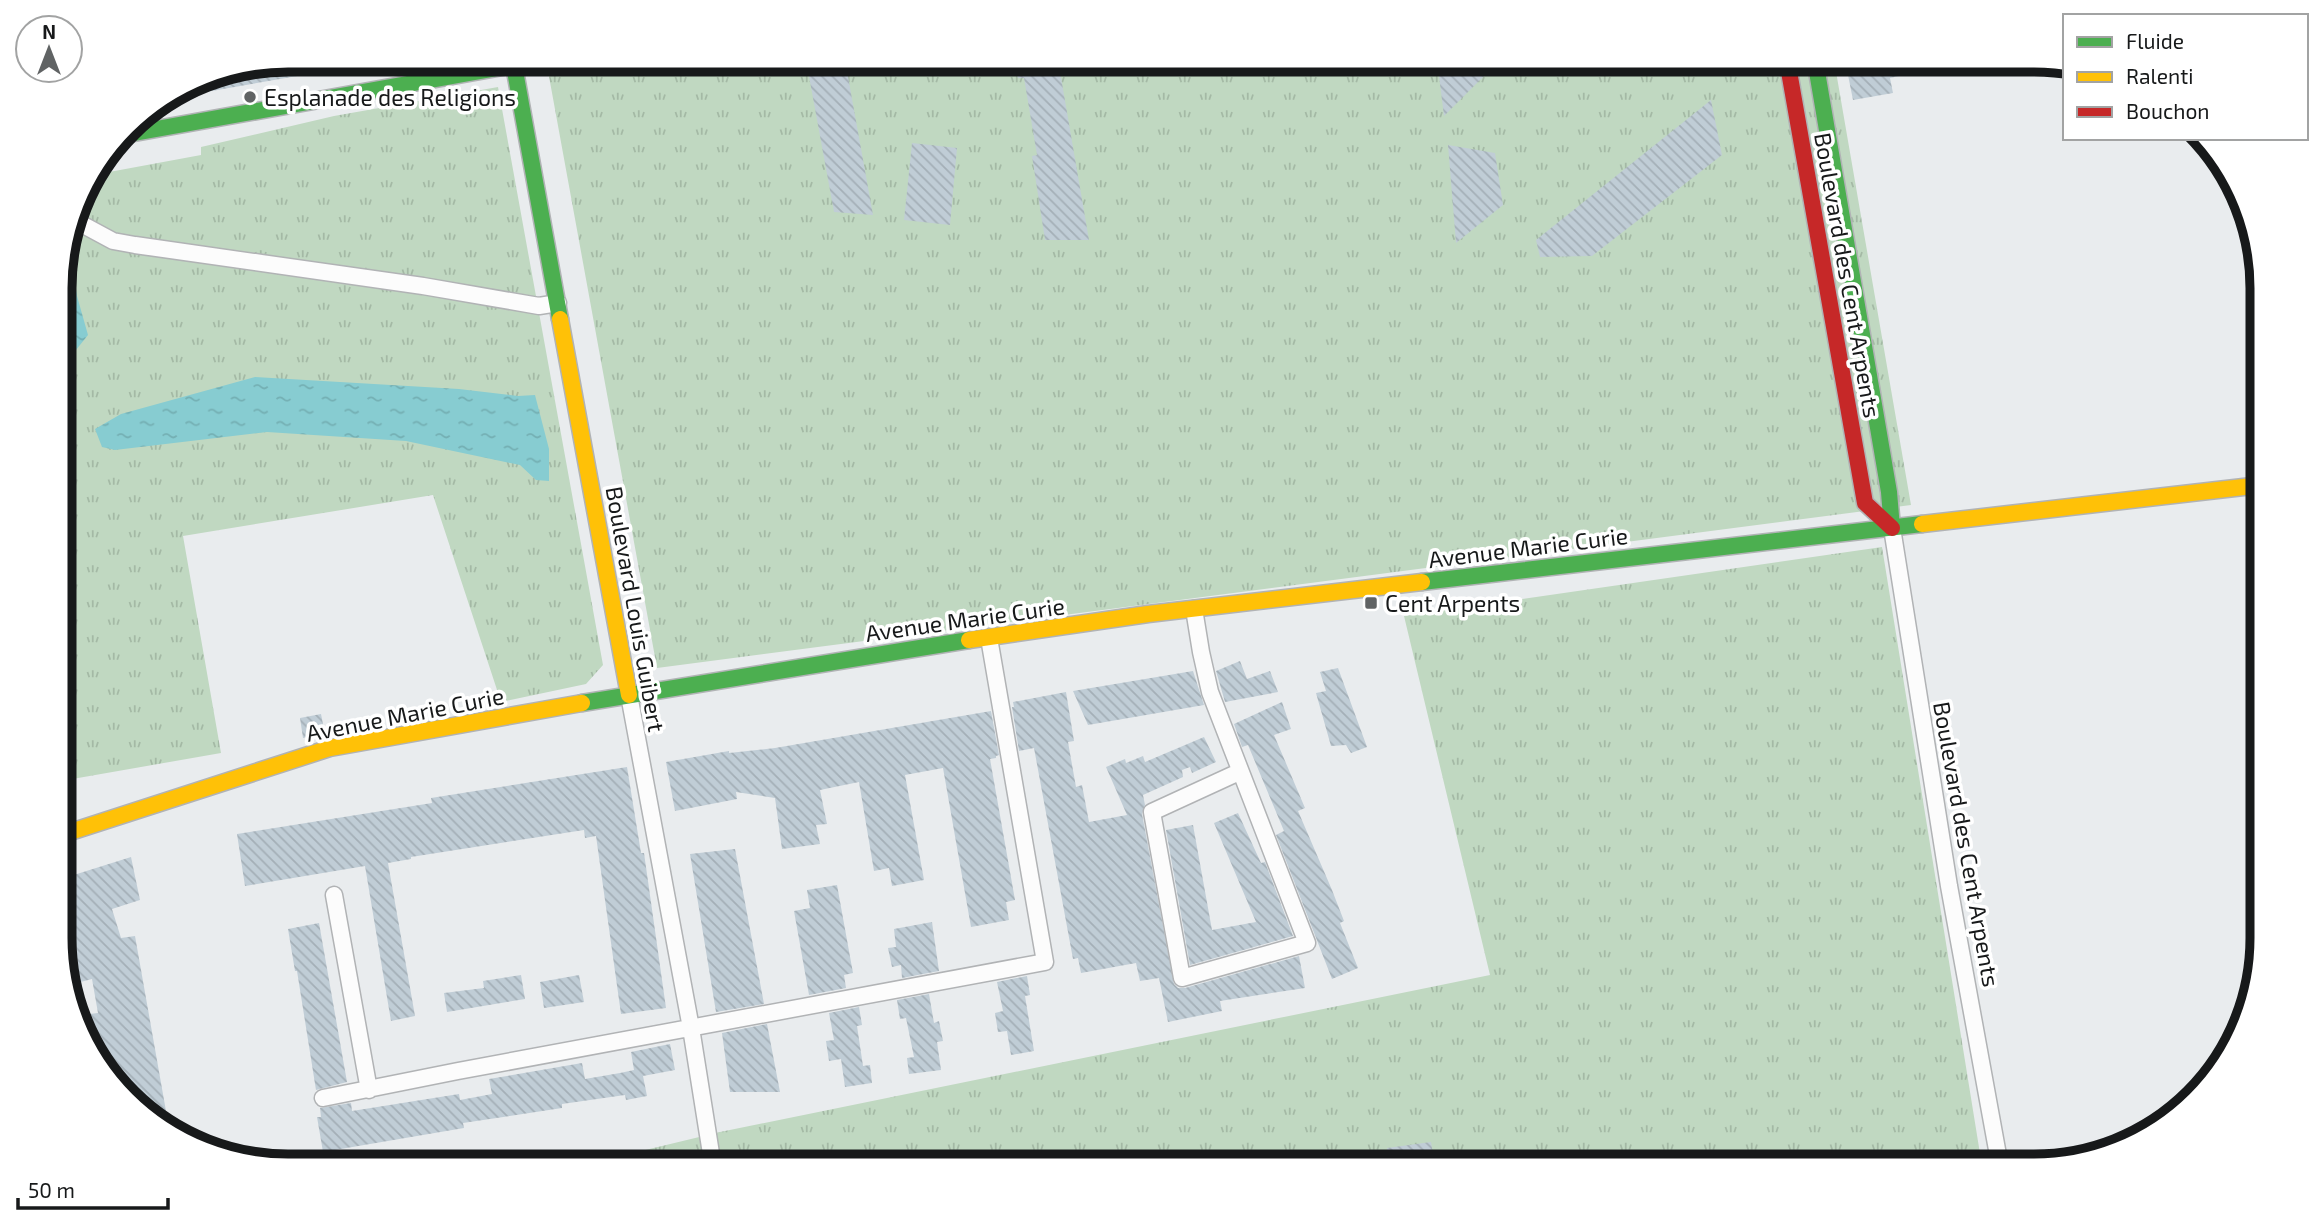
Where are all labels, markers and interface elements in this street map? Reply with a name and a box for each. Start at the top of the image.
north arrow [14,14,84,84]
legend [2063,14,2308,140]
text: N [42,20,56,43]
text: Fluide [2126,28,2184,53]
text: Ralenti [2126,63,2193,88]
place label: Esplanade des Religions [264,83,516,111]
marker: Esplanade des Religions [242,89,258,105]
text: Bouchon [2126,98,2210,123]
street label: Boulevard des Cent Arpents [1809,130,1887,420]
street label: Boulevard Louis Guibert [601,484,671,734]
street label: Avenue Marie Curie [1427,521,1629,573]
place label: Cent Arpents [1385,589,1520,617]
street label: Avenue Marie Curie [864,591,1066,647]
marker: Cent Arpents [1363,595,1379,611]
street label: Avenue Marie Curie [304,681,506,747]
street label: Boulevard des Cent Arpents [1928,699,2006,989]
scale bar [18,1166,168,1210]
text: 50 m [28,1177,75,1202]

